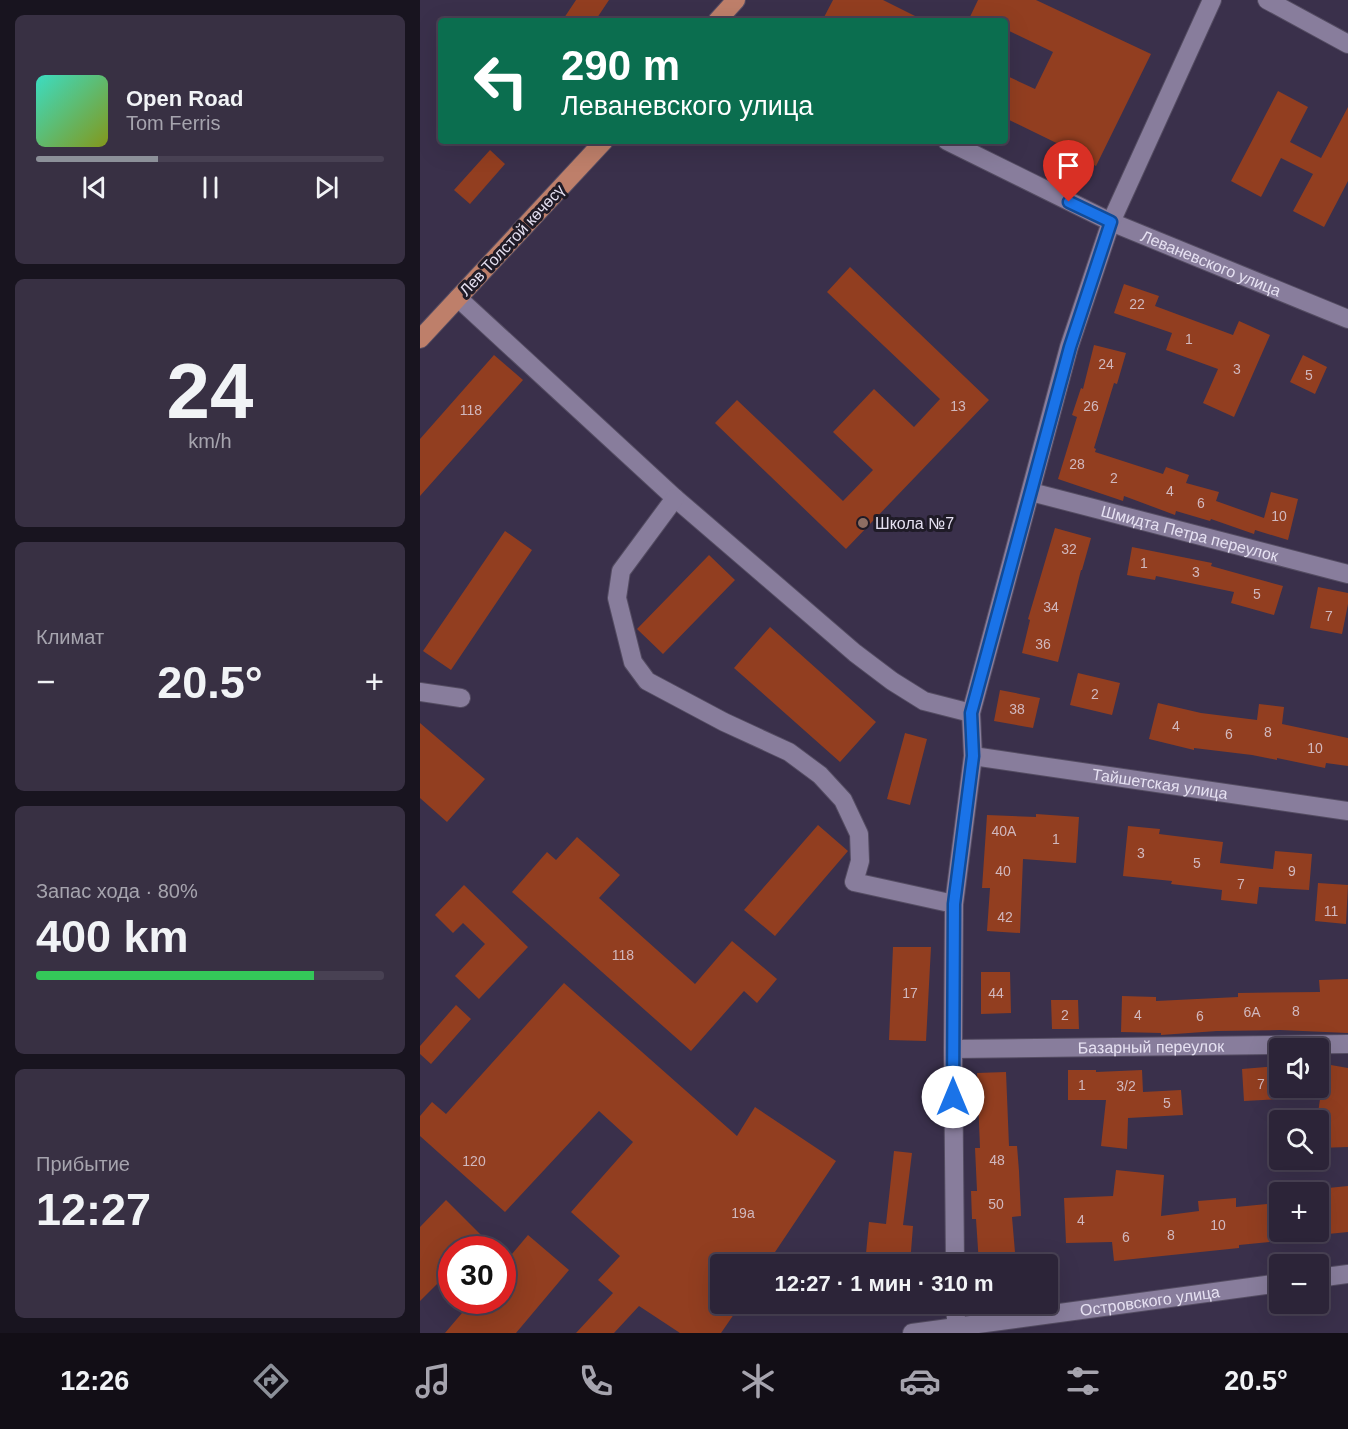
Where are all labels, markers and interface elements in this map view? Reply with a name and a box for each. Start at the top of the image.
icon: left [462,42,540,120]
text: 290 m [561,42,680,89]
text: Open Road [126,86,243,111]
text: Леваневского улица [561,91,813,121]
text: Tom Ferris [126,112,220,134]
pin [1043,140,1094,202]
icon: arrive [1052,149,1085,182]
icon: previous [78,171,111,204]
icon: pause [194,171,227,204]
icon: next [310,171,343,204]
street label: Лев Толстой көчөсү [456,181,568,299]
street label: Леваневского улица [1139,227,1284,299]
house number: 22 [1129,296,1145,312]
house number: 1 [1185,331,1193,347]
text: 24 [167,347,253,435]
house number: 24 [1098,356,1114,372]
house number: 3 [1233,361,1241,377]
house number: 5 [1305,367,1313,383]
house number: 13 [950,398,966,414]
house number: 26 [1083,398,1099,414]
house number: 118 [460,402,482,418]
text: km/h [188,430,232,452]
house number: 28 [1069,456,1085,472]
house number: 2 [1110,470,1118,486]
house number: 4 [1166,483,1174,499]
house number: 6 [1197,495,1205,511]
street label: Шмидта Петра переулок [1099,502,1281,564]
house number: 10 [1271,508,1287,524]
place label: Школа №7 [875,515,954,532]
marker: Школа №7 [856,516,870,530]
house number: 32 [1061,541,1077,557]
house number: 1 [1140,555,1148,571]
house number: 3 [1192,564,1200,580]
house number: 5 [1253,586,1261,602]
house number: 34 [1043,599,1059,615]
house number: 7 [1325,608,1333,624]
text: Климат [36,626,104,648]
house number: 36 [1035,636,1051,652]
text: 20.5° [157,657,263,708]
text: − [36,663,55,700]
text: + [365,663,384,700]
house number: 2 [1091,686,1099,702]
house number: 38 [1009,701,1025,717]
house number: 4 [1172,718,1180,734]
house number: 8 [1264,724,1272,740]
house number: 6 [1225,726,1233,742]
house number: 10 [1307,740,1323,756]
street label: Тайшетская улица [1091,765,1229,802]
house number: 40А [992,823,1017,839]
house number: 1 [1052,831,1060,847]
house number: 3 [1137,845,1145,861]
house number: 5 [1193,855,1201,871]
house number: 40 [995,863,1011,879]
house number: 9 [1288,863,1296,879]
house number: 7 [1237,876,1245,892]
text: Запас хода · 80% [36,880,198,902]
house number: 11 [1324,903,1338,919]
house number: 42 [997,909,1013,925]
text: 400 km [36,911,189,962]
house number: 118 [612,947,634,963]
house number: 17 [902,985,918,1001]
house number: 44 [988,985,1004,1001]
house number: 8 [1292,1003,1300,1019]
house number: 6А [1243,1004,1261,1020]
house number: 2 [1061,1007,1069,1023]
house number: 4 [1134,1007,1142,1023]
house number: 6 [1196,1008,1204,1024]
street label: Базарный переулок [1078,1037,1225,1056]
map controls [1269,1038,1329,1314]
button: sound [1269,1038,1329,1098]
position arrow [921,1065,985,1129]
house number: 7 [1257,1076,1265,1092]
house number: 1 [1078,1077,1086,1093]
house number: 3/2 [1116,1078,1136,1094]
house number: 5 [1163,1095,1171,1111]
button: search [1269,1110,1329,1170]
house number: 48 [989,1152,1005,1168]
text: Прибытие [36,1153,130,1175]
house number: 120 [462,1153,486,1169]
button: + [1269,1182,1329,1242]
text: 12:27 [36,1184,151,1235]
house number: 50 [988,1196,1004,1212]
house number: 19a [731,1205,755,1221]
house number: 4 [1077,1212,1085,1228]
house number: 10 [1210,1217,1226,1233]
house number: 8 [1167,1227,1175,1243]
house number: 6 [1122,1229,1130,1245]
speed limit sign: 30 [438,1236,516,1314]
button: − [1269,1254,1329,1314]
text: 12:27 · 1 мин · 310 m [774,1271,994,1296]
street label: Островского улица [1079,1283,1221,1319]
icon: directions [250,1360,292,1402]
icon: music [412,1360,454,1402]
icon: phone [575,1360,617,1402]
icon: climate [737,1360,779,1402]
icon: car [899,1360,941,1402]
icon: filters [1062,1360,1104,1402]
text: 12:26 [60,1366,129,1396]
text: 20.5° [1224,1366,1288,1396]

